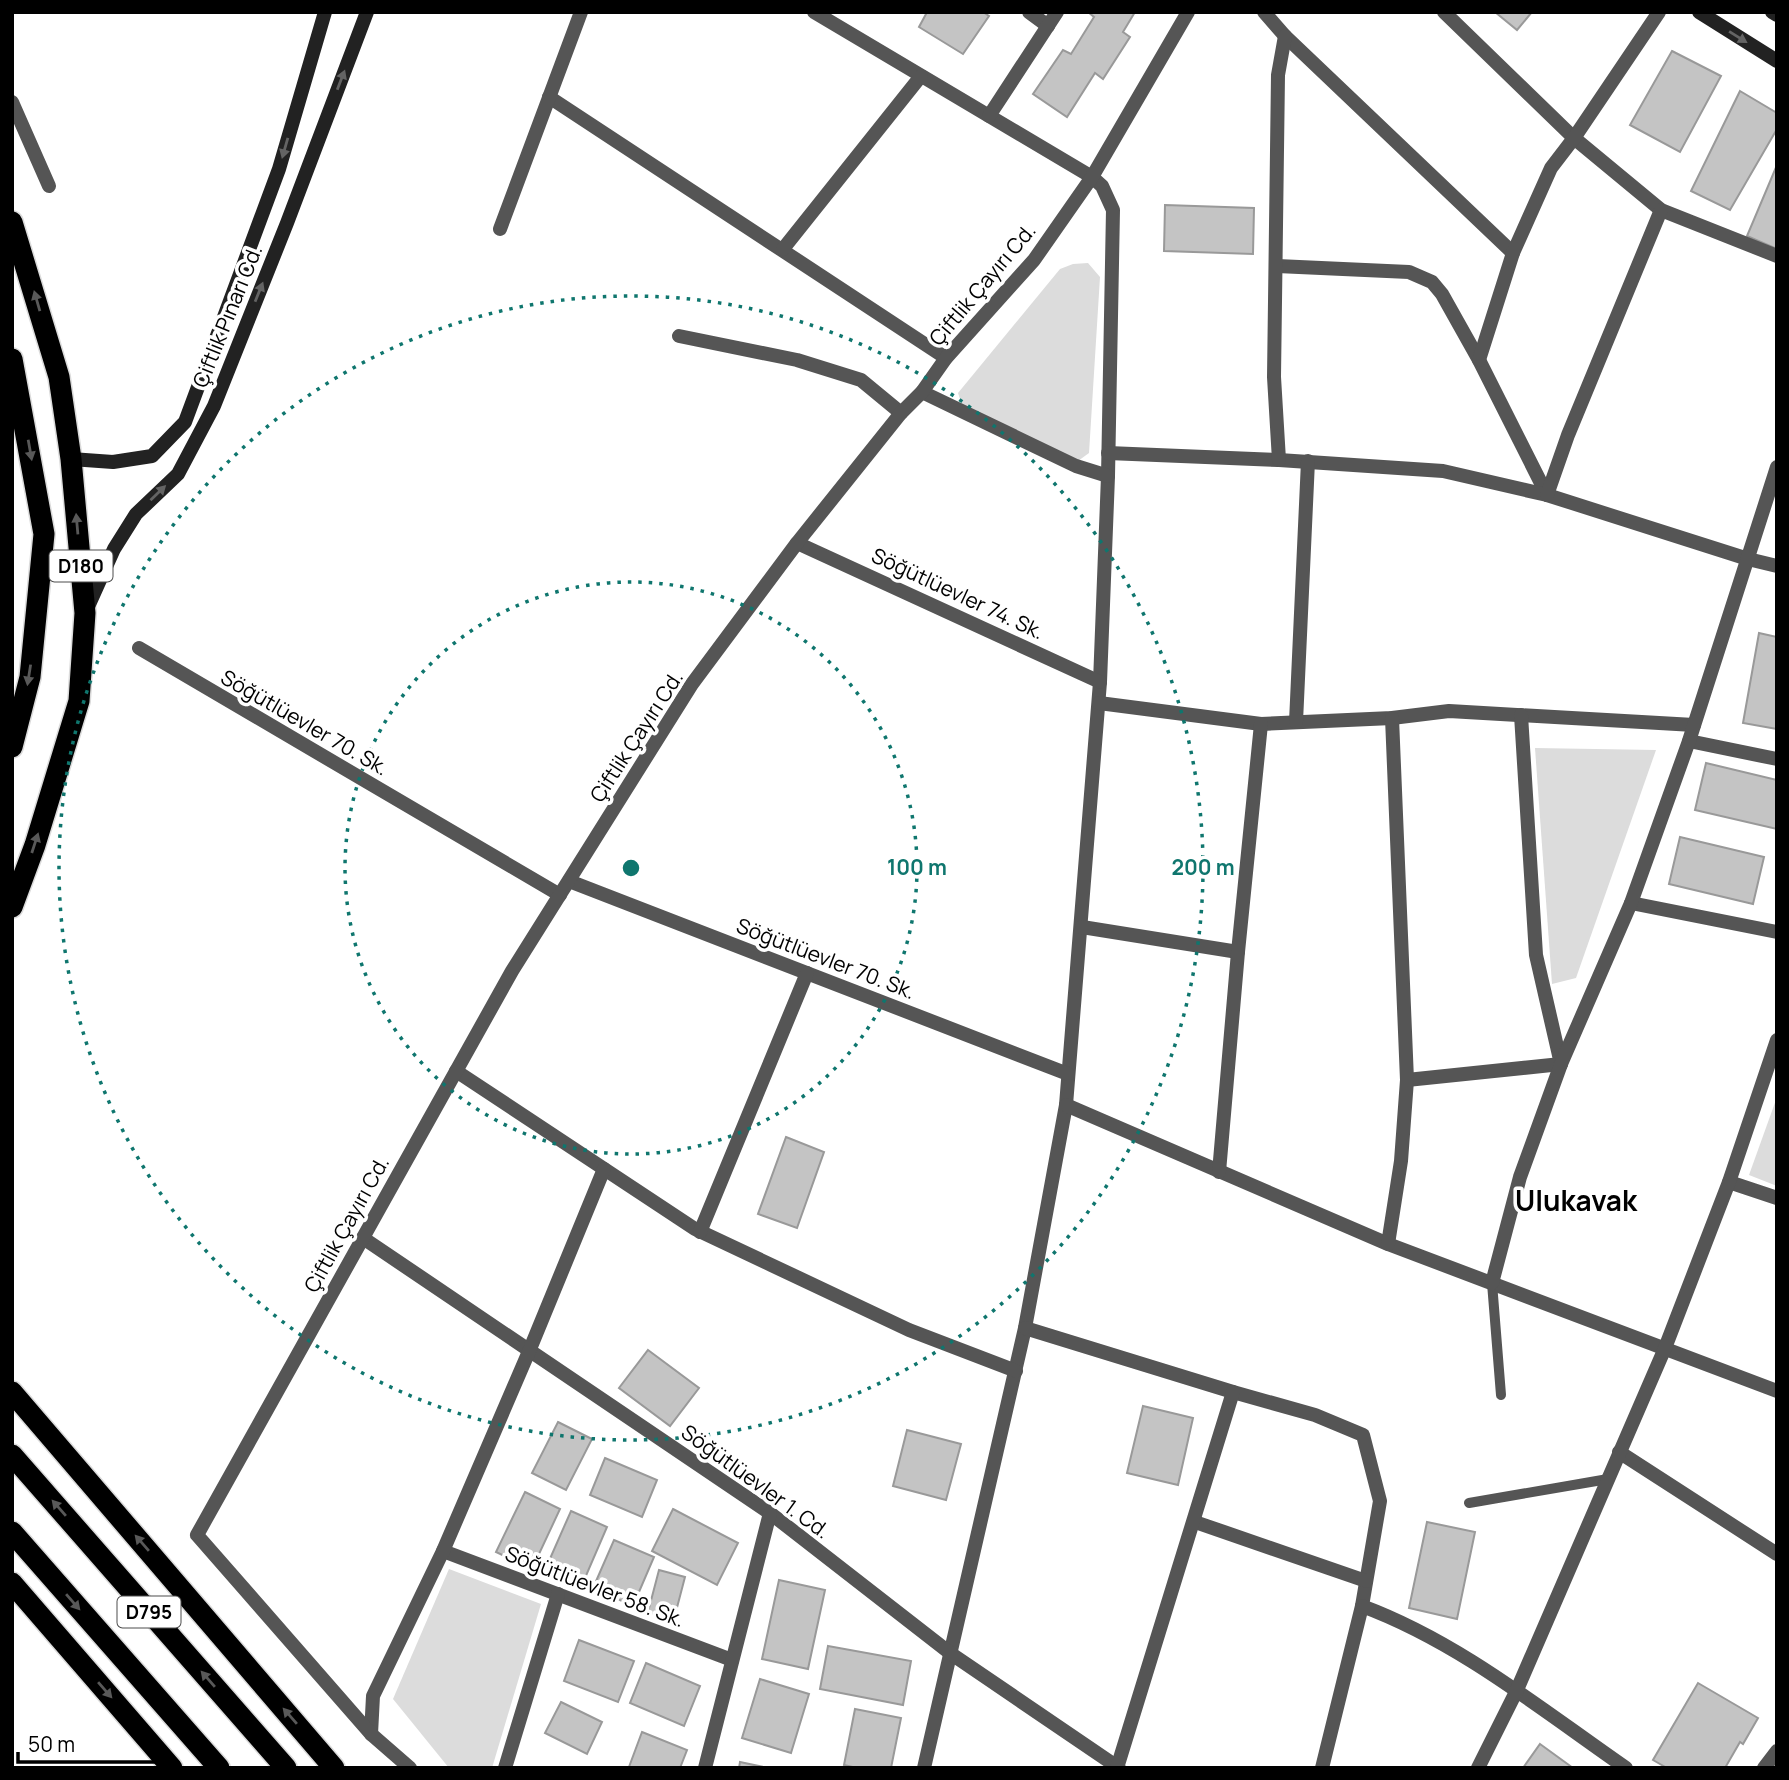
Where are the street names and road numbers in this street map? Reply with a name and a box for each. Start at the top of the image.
street label: Çiftlik Çayırı Cd. [923,217,1041,351]
street label: Çiftlik Pınarı Cd. [186,241,268,391]
street label: Söğütlüevler 74. Sk. [867,541,1049,645]
road number: D180 [50,551,112,582]
street label: Söğütlüevler 70. Sk. [216,663,394,781]
street label: Çiftlik Çayırı Cd. [583,665,689,807]
street label: Söğütlüevler 70. Sk. [733,911,919,1005]
street label: Çiftlik Çayırı Cd. [297,1151,395,1297]
street label: Söğütlüevler 1. Cd. [676,1418,836,1544]
street label: Söğütlüevler 58. Sk. [501,1539,689,1633]
road number: D795 [118,1596,180,1628]

